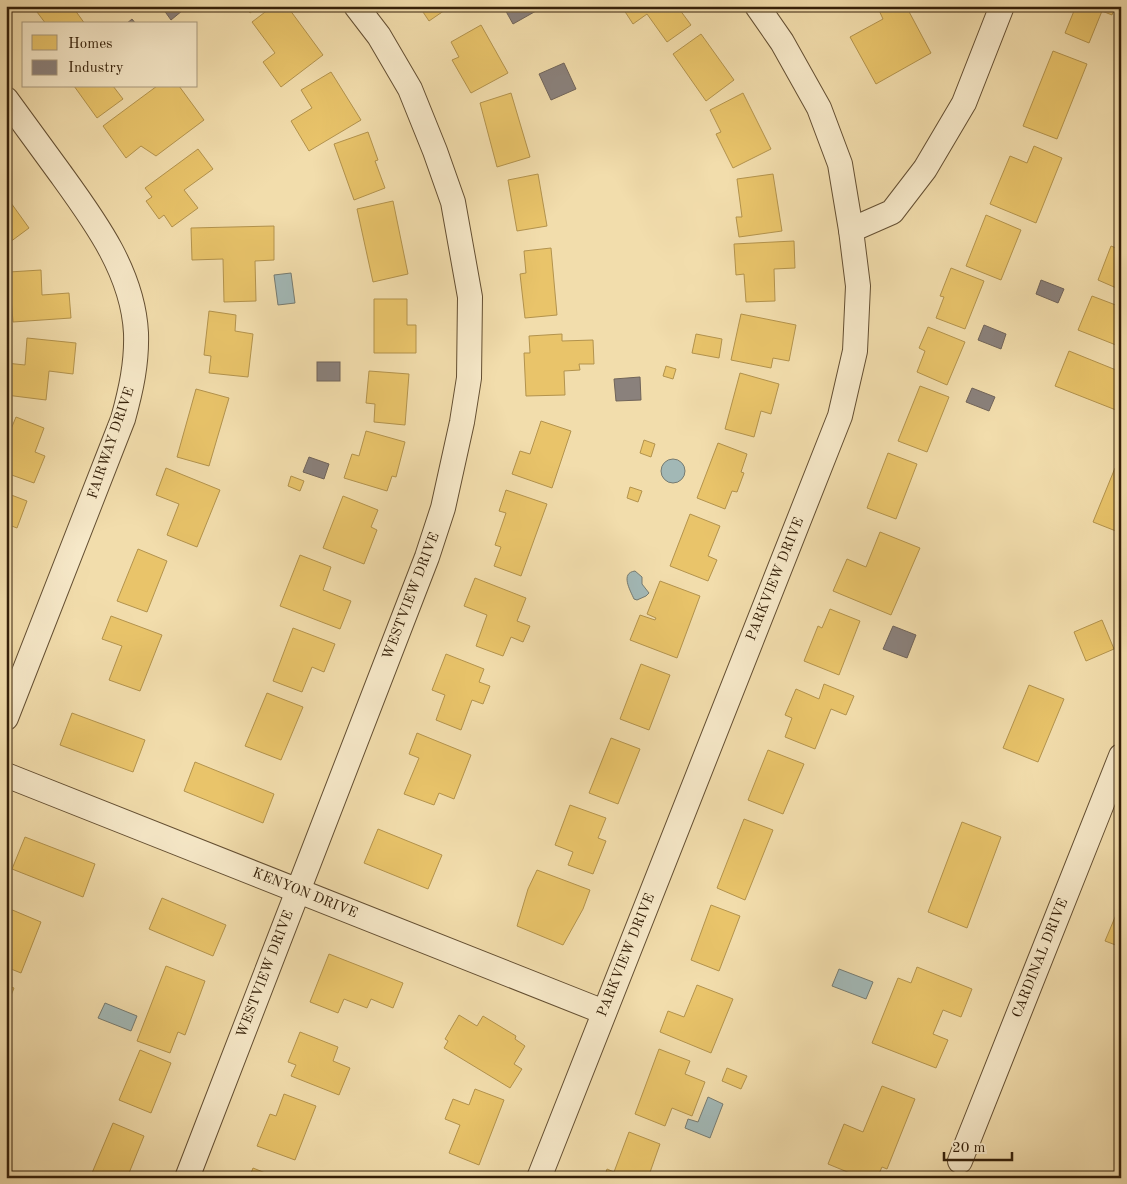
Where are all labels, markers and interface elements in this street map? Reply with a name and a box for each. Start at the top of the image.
legend [22,22,198,88]
text: Homes [68,37,113,52]
text: Industry [68,61,124,76]
street label: FAIRWAY DRIVE [85,385,137,501]
street label: PARKVIEW DRIVE [744,515,806,643]
street label: WESTVIEW DRIVE [380,530,442,662]
street label: KENYON DRIVE [250,866,360,920]
street label: PARKVIEW DRIVE [595,891,657,1019]
street label: CARDINAL DRIVE [1010,896,1070,1020]
street label: WESTVIEW DRIVE [234,908,296,1040]
scale bar [944,1129,1012,1161]
text: 20 m [952,1141,986,1156]

